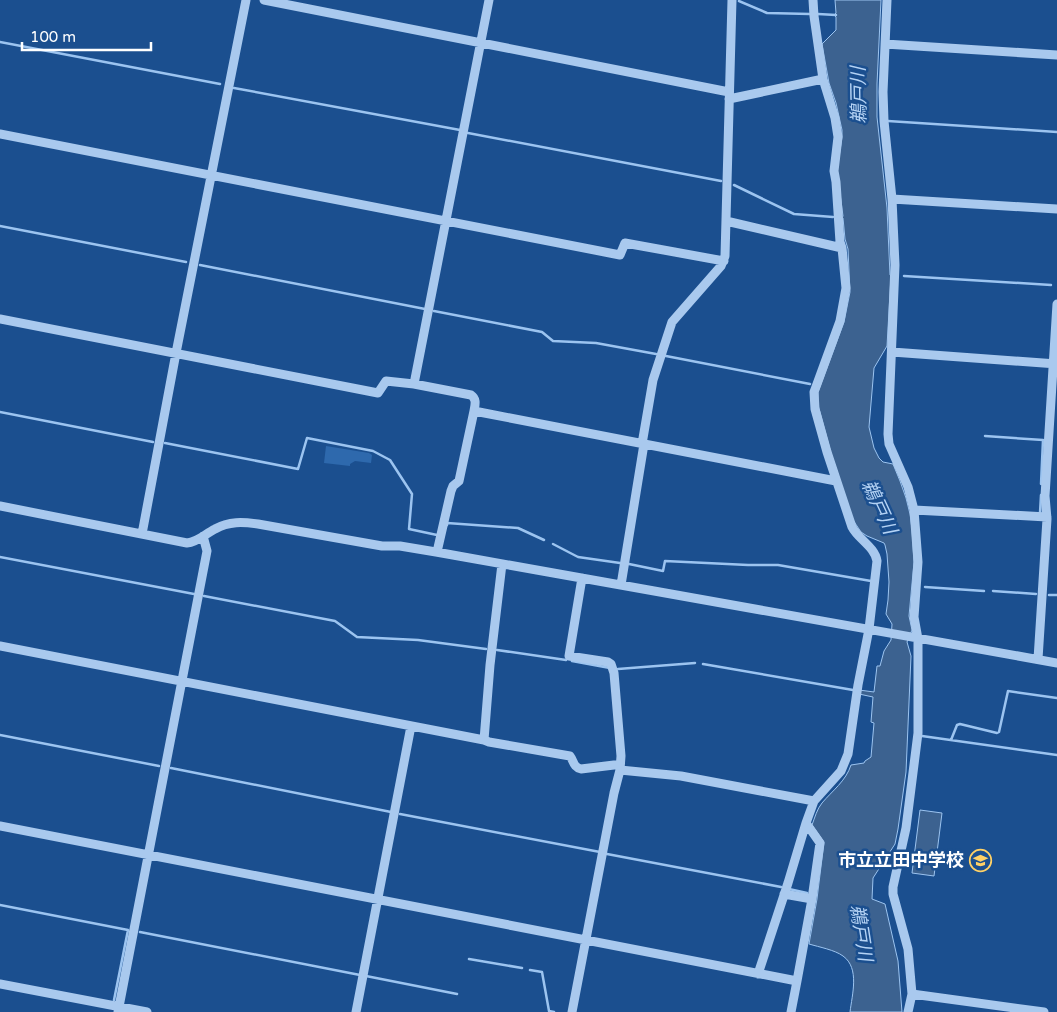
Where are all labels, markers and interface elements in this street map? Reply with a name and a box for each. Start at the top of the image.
scale bar [22,20,151,52]
text: 100 m [30,28,76,46]
water label: 鵜戸川 [847,64,870,124]
water label: 鵜戸川 [857,477,902,539]
school or university icon: 市立立田中学校 [968,848,992,872]
place label: 市立立田中学校 [838,849,964,871]
water label: 鵜戸川 [846,903,877,965]

